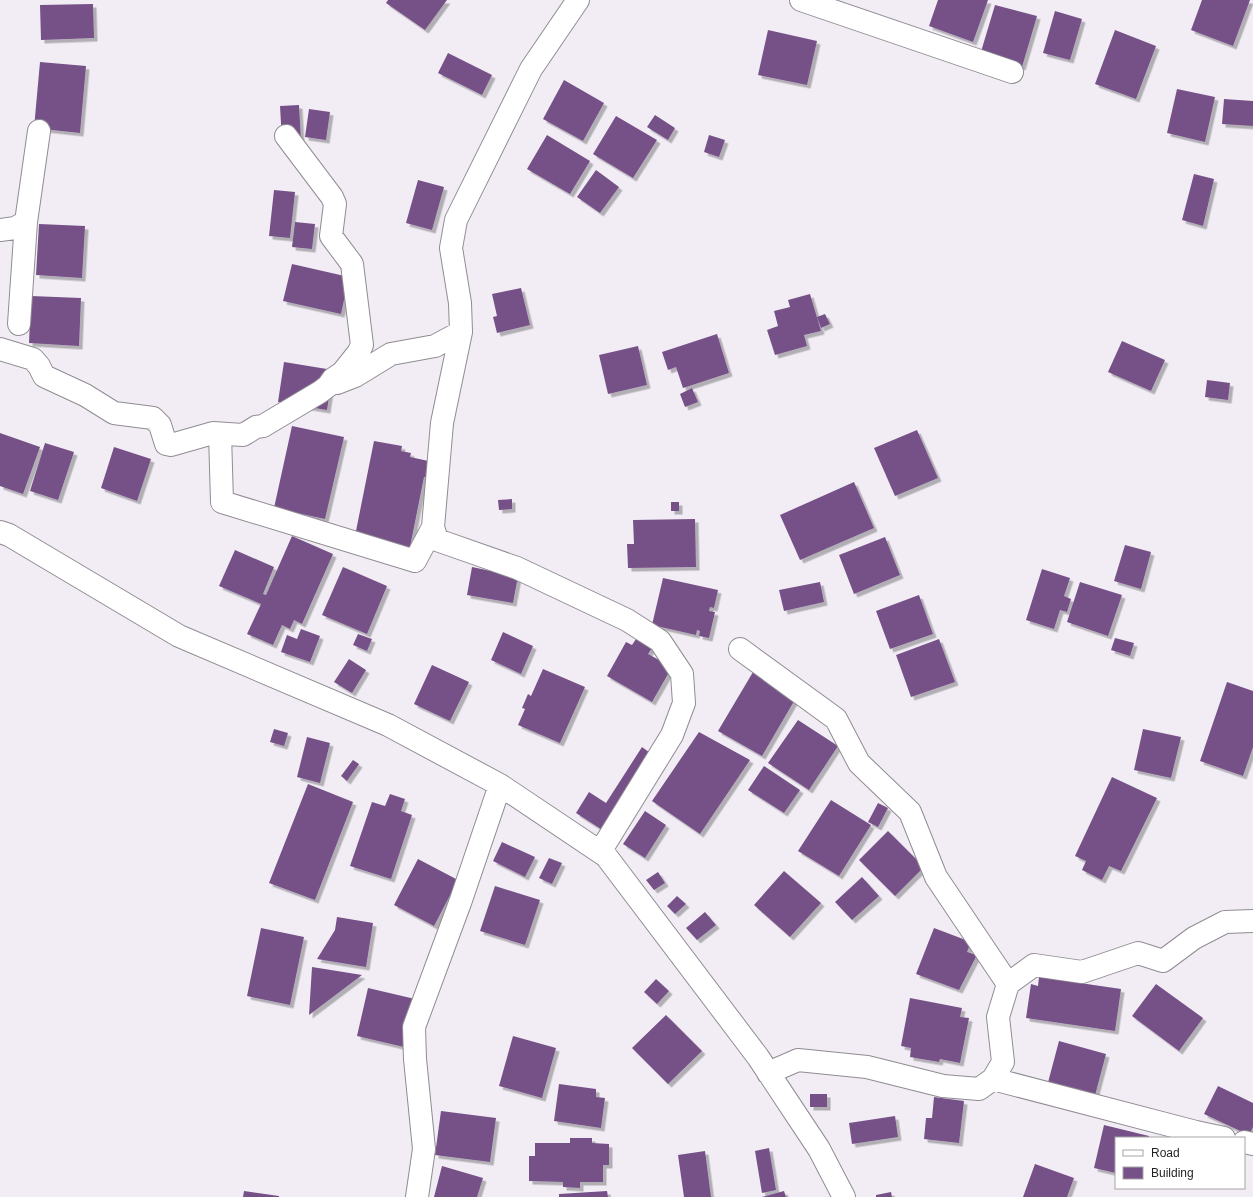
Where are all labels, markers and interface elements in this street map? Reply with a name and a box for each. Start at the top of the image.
legend [1115,1137,1245,1189]
text: Road [1151,1146,1180,1160]
text: Building [1151,1166,1194,1180]

